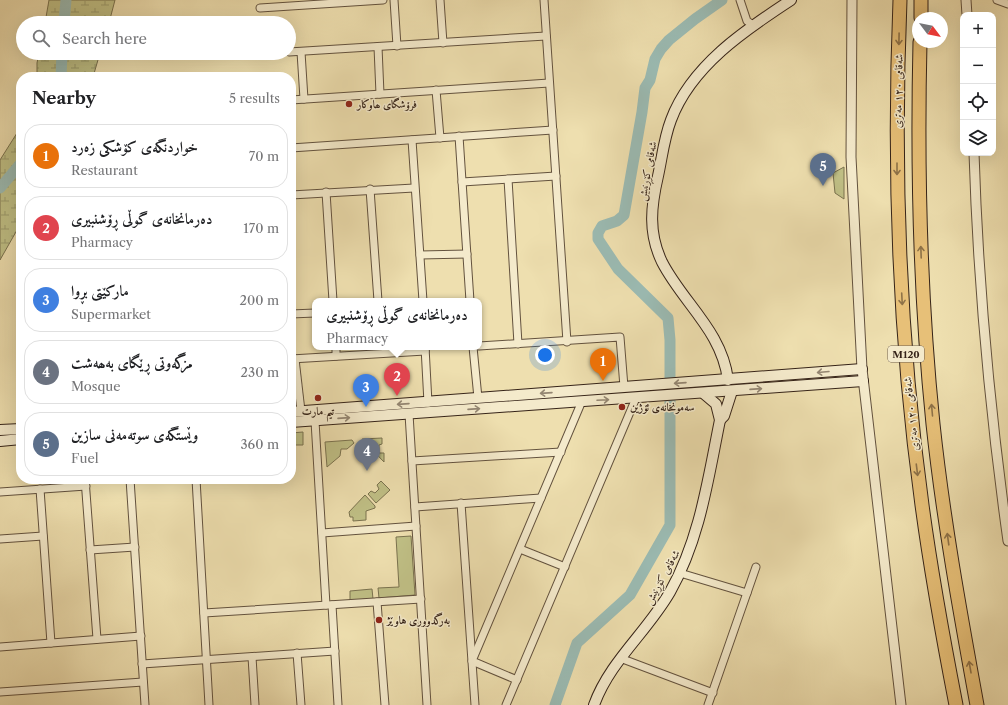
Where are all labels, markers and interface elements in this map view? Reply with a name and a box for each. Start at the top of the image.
north arrow [912,12,948,48]
map controls [960,12,996,156]
button: + [960,12,996,48]
search box [16,16,296,60]
icon: search [30,27,52,49]
text: Search here [62,29,147,48]
one-way arrow [895,32,903,45]
button: − [960,48,996,84]
street label: شەقامی ١٢٠ مەتری [890,54,906,128]
button: locate [960,84,996,120]
text: Nearby [32,88,96,108]
text: 5 results [229,90,280,106]
place label: فرۆشگای ھاوکار [355,97,417,112]
marker: فرۆشگای ھاوکار [344,99,354,109]
button: layers [960,120,996,156]
text: خواردنگەی کۆشکی زەرد [71,137,198,156]
street label: شەقامی کۆڕنیش [634,140,663,203]
text: 1 [43,148,49,164]
text: 70 m [249,148,279,164]
pin: 5 [810,153,836,186]
text: Restaurant [71,162,138,178]
one-way arrow [893,162,901,175]
text: دەرمانخانەی گوڵی ڕۆشنبیری [71,209,212,228]
text: 2 [42,220,50,236]
text: 170 m [243,220,279,236]
text: Pharmacy [71,234,133,250]
one-way arrow [917,246,924,259]
text: مارکێتی بڕوا [71,281,129,300]
text: 3 [42,292,50,308]
text: 200 m [239,292,279,308]
one-way arrow [898,292,905,305]
popup [312,298,482,350]
text: دەرمانخانەی گوڵی ڕۆشنبیری [326,305,468,324]
text: Supermarket [71,306,151,322]
text: Pharmacy [326,330,388,346]
your location [535,345,555,365]
road number: M120 [888,346,924,362]
pin: 1 [590,348,616,381]
text: مزگەوتی ڕێگای بەھەشت [71,353,193,372]
pin: 2 [384,363,410,396]
text: 4 [42,364,50,380]
text: 230 m [241,364,279,380]
one-way arrow [817,368,830,375]
pin: 3 [353,374,379,407]
street label: شەقامی ١٢٠ مەتری [900,376,922,452]
text: Mosque [71,378,121,394]
one-way arrow [673,380,686,387]
one-way arrow [749,386,762,393]
one-way arrow [540,390,553,397]
marker: تیم مارت [313,393,323,403]
one-way arrow [596,396,609,403]
place label: سەمونخانەی ئۆژین [630,400,695,414]
one-way arrow [396,401,409,408]
marker: سەمونخانەی ئۆژین [617,402,627,412]
place label: تیم مارت [302,404,335,422]
one-way arrow [928,404,935,417]
one-way arrow [467,405,480,412]
one-way arrow [337,415,350,422]
text: وێستگەی سوتەمەنی سازین [71,425,198,444]
text: 5 [42,436,50,452]
text: 360 m [240,436,279,452]
pin: 4 [354,438,380,471]
text: Fuel [71,450,99,466]
one-way arrow [913,463,921,476]
one-way arrow [944,532,952,545]
street label: شەقامی کۆڕنیش [641,547,685,608]
place label: بەرگدووری هاوێژ [386,612,450,628]
marker: بەرگدووری هاوێژ [374,615,384,625]
one-way arrow [966,661,974,674]

